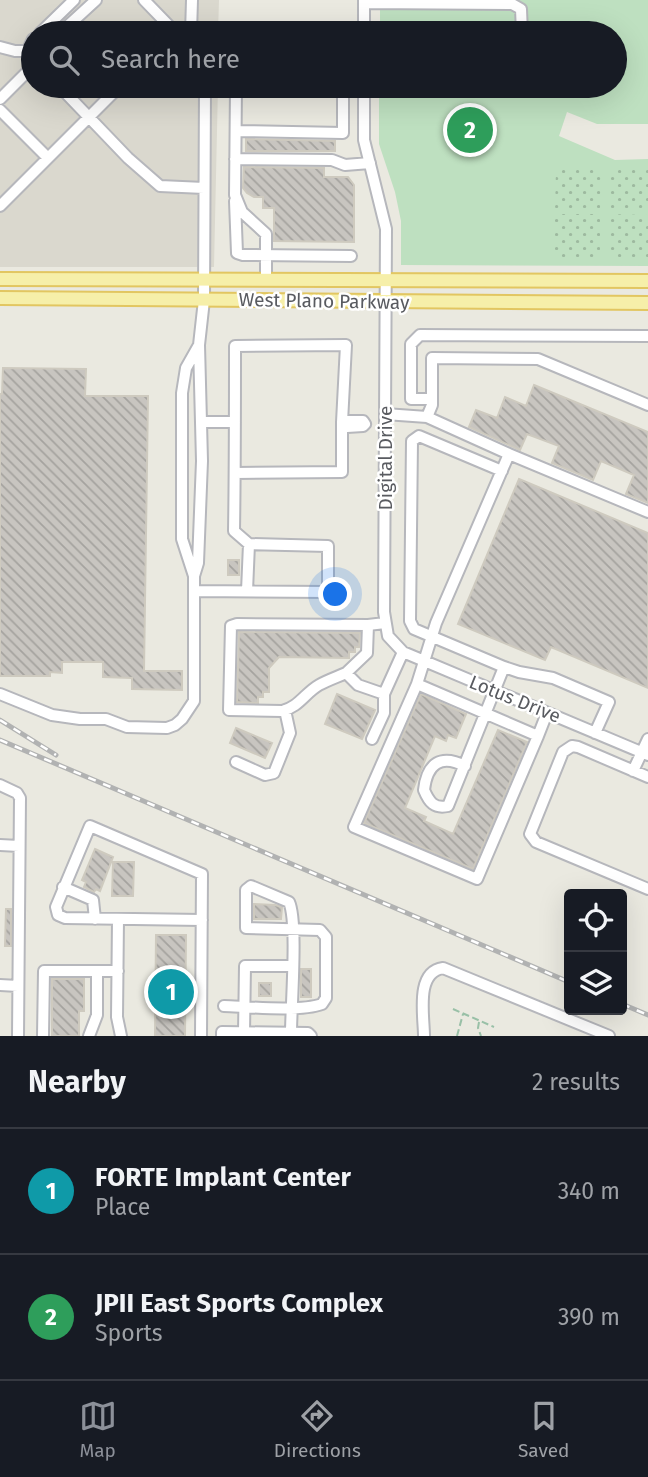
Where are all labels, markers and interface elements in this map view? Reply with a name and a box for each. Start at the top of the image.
search box [21,21,627,98]
icon: search [45,41,83,79]
text: Search here [101,44,240,75]
pin: 2 [447,104,493,156]
street label: West Plano Parkway [238,288,410,314]
street label: Digital Drive [374,406,397,510]
your location [318,577,352,611]
street label: Lotus Drive [466,670,564,728]
map controls [564,889,627,1015]
button: locate [564,889,627,952]
button: layers [564,952,627,1015]
pin: 1 [148,966,194,1018]
text: Nearby [28,1064,126,1100]
text: 2 results [532,1068,620,1096]
text: FORTE Implant Center [95,1162,351,1193]
text: 1 [46,1177,56,1205]
text: 340 m [558,1177,620,1205]
text: Place [95,1193,150,1221]
text: JPII East Sports Complex [95,1288,383,1319]
text: 2 [45,1303,57,1331]
text: 390 m [558,1303,620,1331]
text: Sports [95,1319,163,1347]
tab: Map [79,1397,117,1462]
tab: Directions [274,1397,361,1462]
tab: Saved [518,1397,569,1462]

